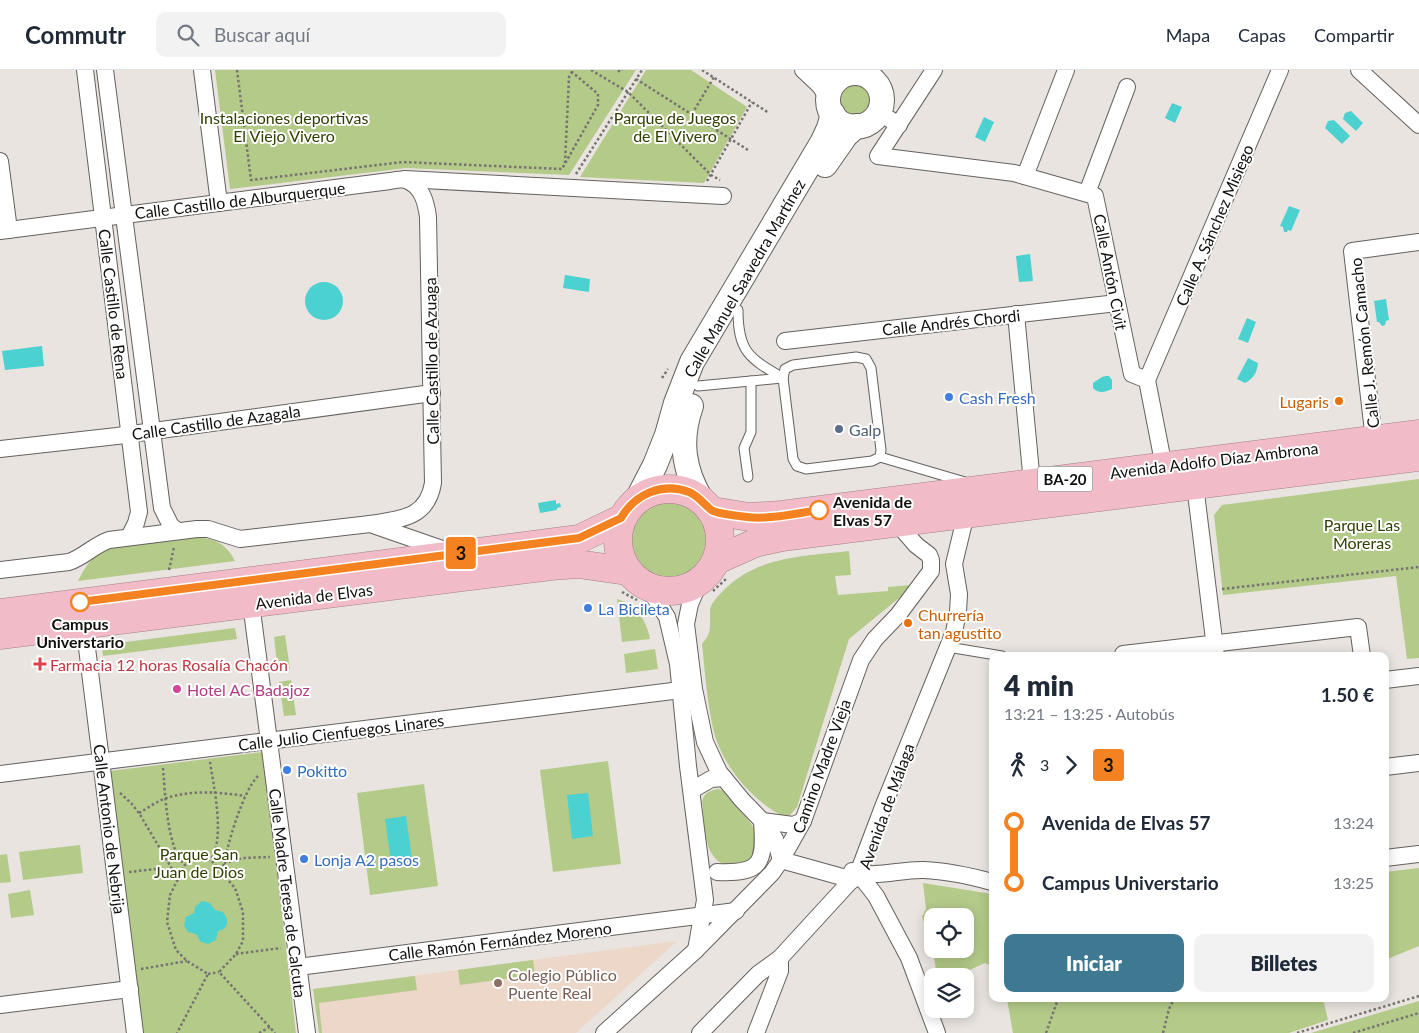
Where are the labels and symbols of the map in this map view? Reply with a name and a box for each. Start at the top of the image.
park label: Instalaciones deportivas El Viejo Vivero [200,108,368,145]
park label: Parque de Juegos de El Vivero [614,108,736,145]
street label: Calle A. Sánchez Misiego [1171,141,1257,309]
street label: Calle Manuel Saavedra Martínez [679,175,809,381]
street label: Calle Castillo de Alburquerque [134,178,346,222]
street label: Calle Antón Civit [1090,212,1132,332]
street label: Calle Castillo de Rena [95,228,133,380]
street label: Calle J. Remón Camacho [1346,257,1382,429]
street label: Calle Castillo de Azuaga [420,277,442,445]
street label: Calle Andrés Chordi [881,305,1021,339]
place label: Cash Fresh [959,388,1036,407]
marker: Cash Fresh [943,391,955,403]
place label: Lugaris [1279,392,1329,411]
marker: Lugaris [1333,395,1345,407]
street label: Calle Castillo de Azagala [131,401,301,443]
place label: Galp [849,420,881,439]
marker: Galp [833,423,845,435]
street label: Avenida Adolfo Díaz Ambrona [1109,438,1319,482]
road number: BA-20 [1038,466,1092,492]
place label: Avenida de Elvas 57 [832,492,912,529]
marker: Avenida de Elvas 57 [809,500,829,520]
park label: Parque Las Moreras [1324,515,1400,552]
line badge: 3 [445,537,477,569]
street label: Avenida de Elvas [254,579,374,613]
marker: Campus Universtario [70,592,90,612]
place label: La Bicileta [598,599,670,618]
marker: La Bicileta [582,602,594,614]
place label: Churrería tan agustito [918,605,1001,642]
place label: Campus Universtario [36,614,124,651]
marker: Churrería tan agustito [902,617,914,629]
place label: Farmacia 12 horas Rosalía Chacón [50,655,288,674]
marker: Farmacia 12 horas Rosalía Chacón [34,658,46,670]
place label: Hotel AC Badajoz [187,680,310,699]
marker: Hotel AC Badajoz [171,683,183,695]
street label: Camino Madre Vieja [788,696,854,836]
street label: Calle Julio Cienfuegos Linares [237,710,445,754]
street label: Avenida de Málaga [854,740,918,872]
street label: Calle Antonio de Nebrija [90,743,130,915]
place label: Pokitto [297,761,347,780]
marker: Pokitto [281,764,293,776]
street label: Calle Madre Teresa de Calcuta [266,787,310,999]
park label: Parque San Juan de Dios [154,844,244,881]
place label: Lonja A2 pasos [314,850,419,869]
marker: Lonja A2 pasos [298,853,310,865]
street label: Calle Ramón Fernández Moreno [387,918,613,964]
place label: Colegio Público Puente Real [508,965,617,1002]
marker: Colegio Público Puente Real [492,977,504,989]

